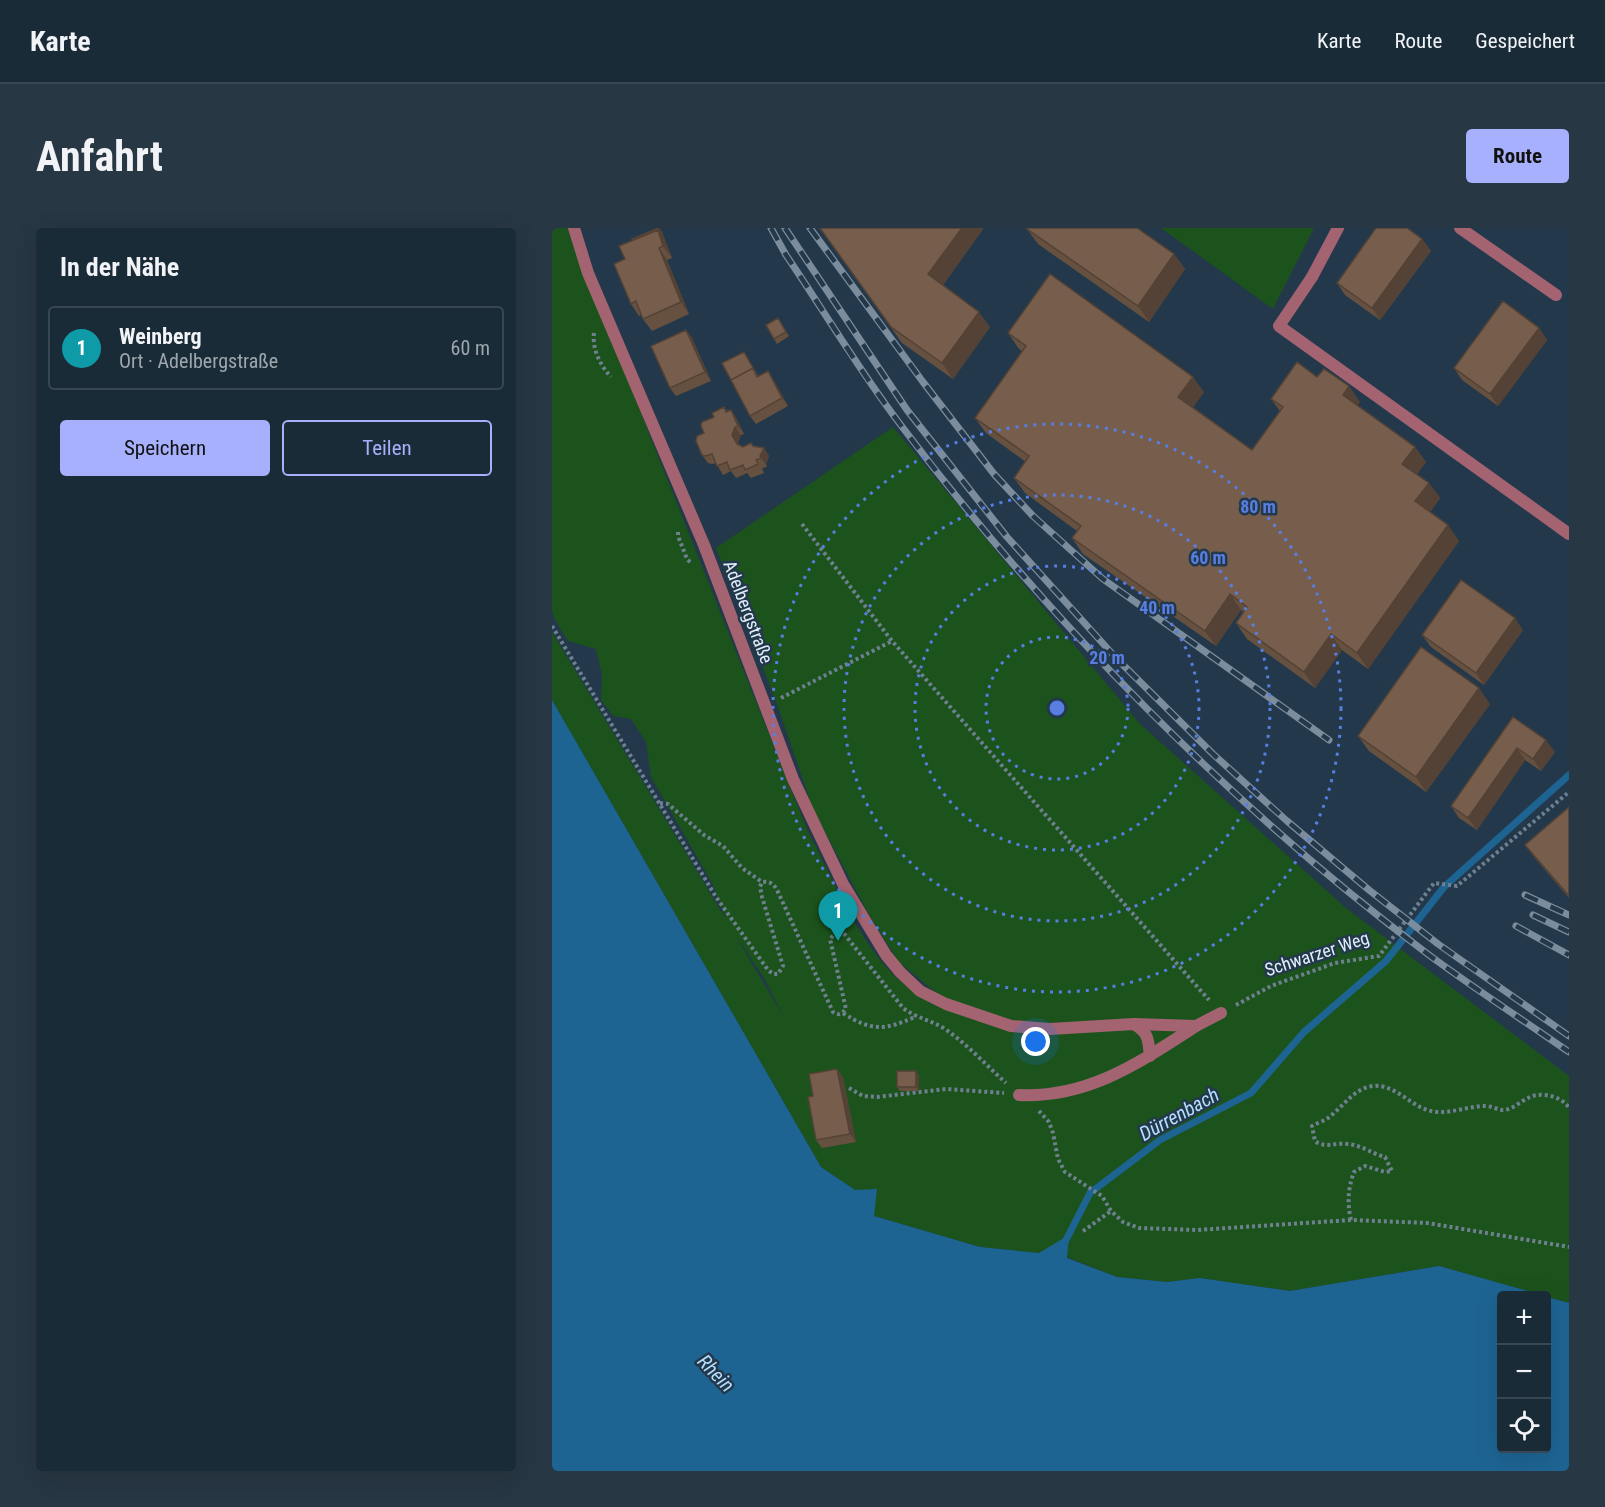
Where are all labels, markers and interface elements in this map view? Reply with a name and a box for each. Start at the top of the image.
text: Karte [30,25,91,58]
text: Karte [1317,29,1361,53]
text: Route [1394,29,1442,53]
text: Gespeichert [1475,29,1575,53]
button: Route [1466,129,1569,183]
text: Anfahrt [36,132,163,181]
text: In der Nähe [60,252,179,282]
text: Weinberg [119,324,202,349]
text: 1 [76,336,87,360]
text: 60 m [451,336,490,360]
text: Ort · Adelbergstraße [119,349,278,373]
button: Speichern [60,420,270,476]
button: Teilen [282,420,492,476]
text: 80 m [1240,496,1276,517]
text: 60 m [1190,547,1226,568]
street label: Adelbergstraße [719,557,778,666]
text: 40 m [1139,597,1175,618]
text: 20 m [1089,647,1125,668]
centre of rings [1047,698,1067,718]
pin: 1 [818,892,858,941]
street label: Schwarzer Weg [1262,927,1372,980]
your location [1021,1027,1050,1056]
water label: Dürrenbach [1135,1082,1223,1146]
map controls [1497,1291,1551,1453]
button: + [1497,1291,1551,1345]
button: − [1497,1345,1551,1399]
water label: Rhein [693,1349,739,1397]
button: locate [1497,1399,1551,1453]

